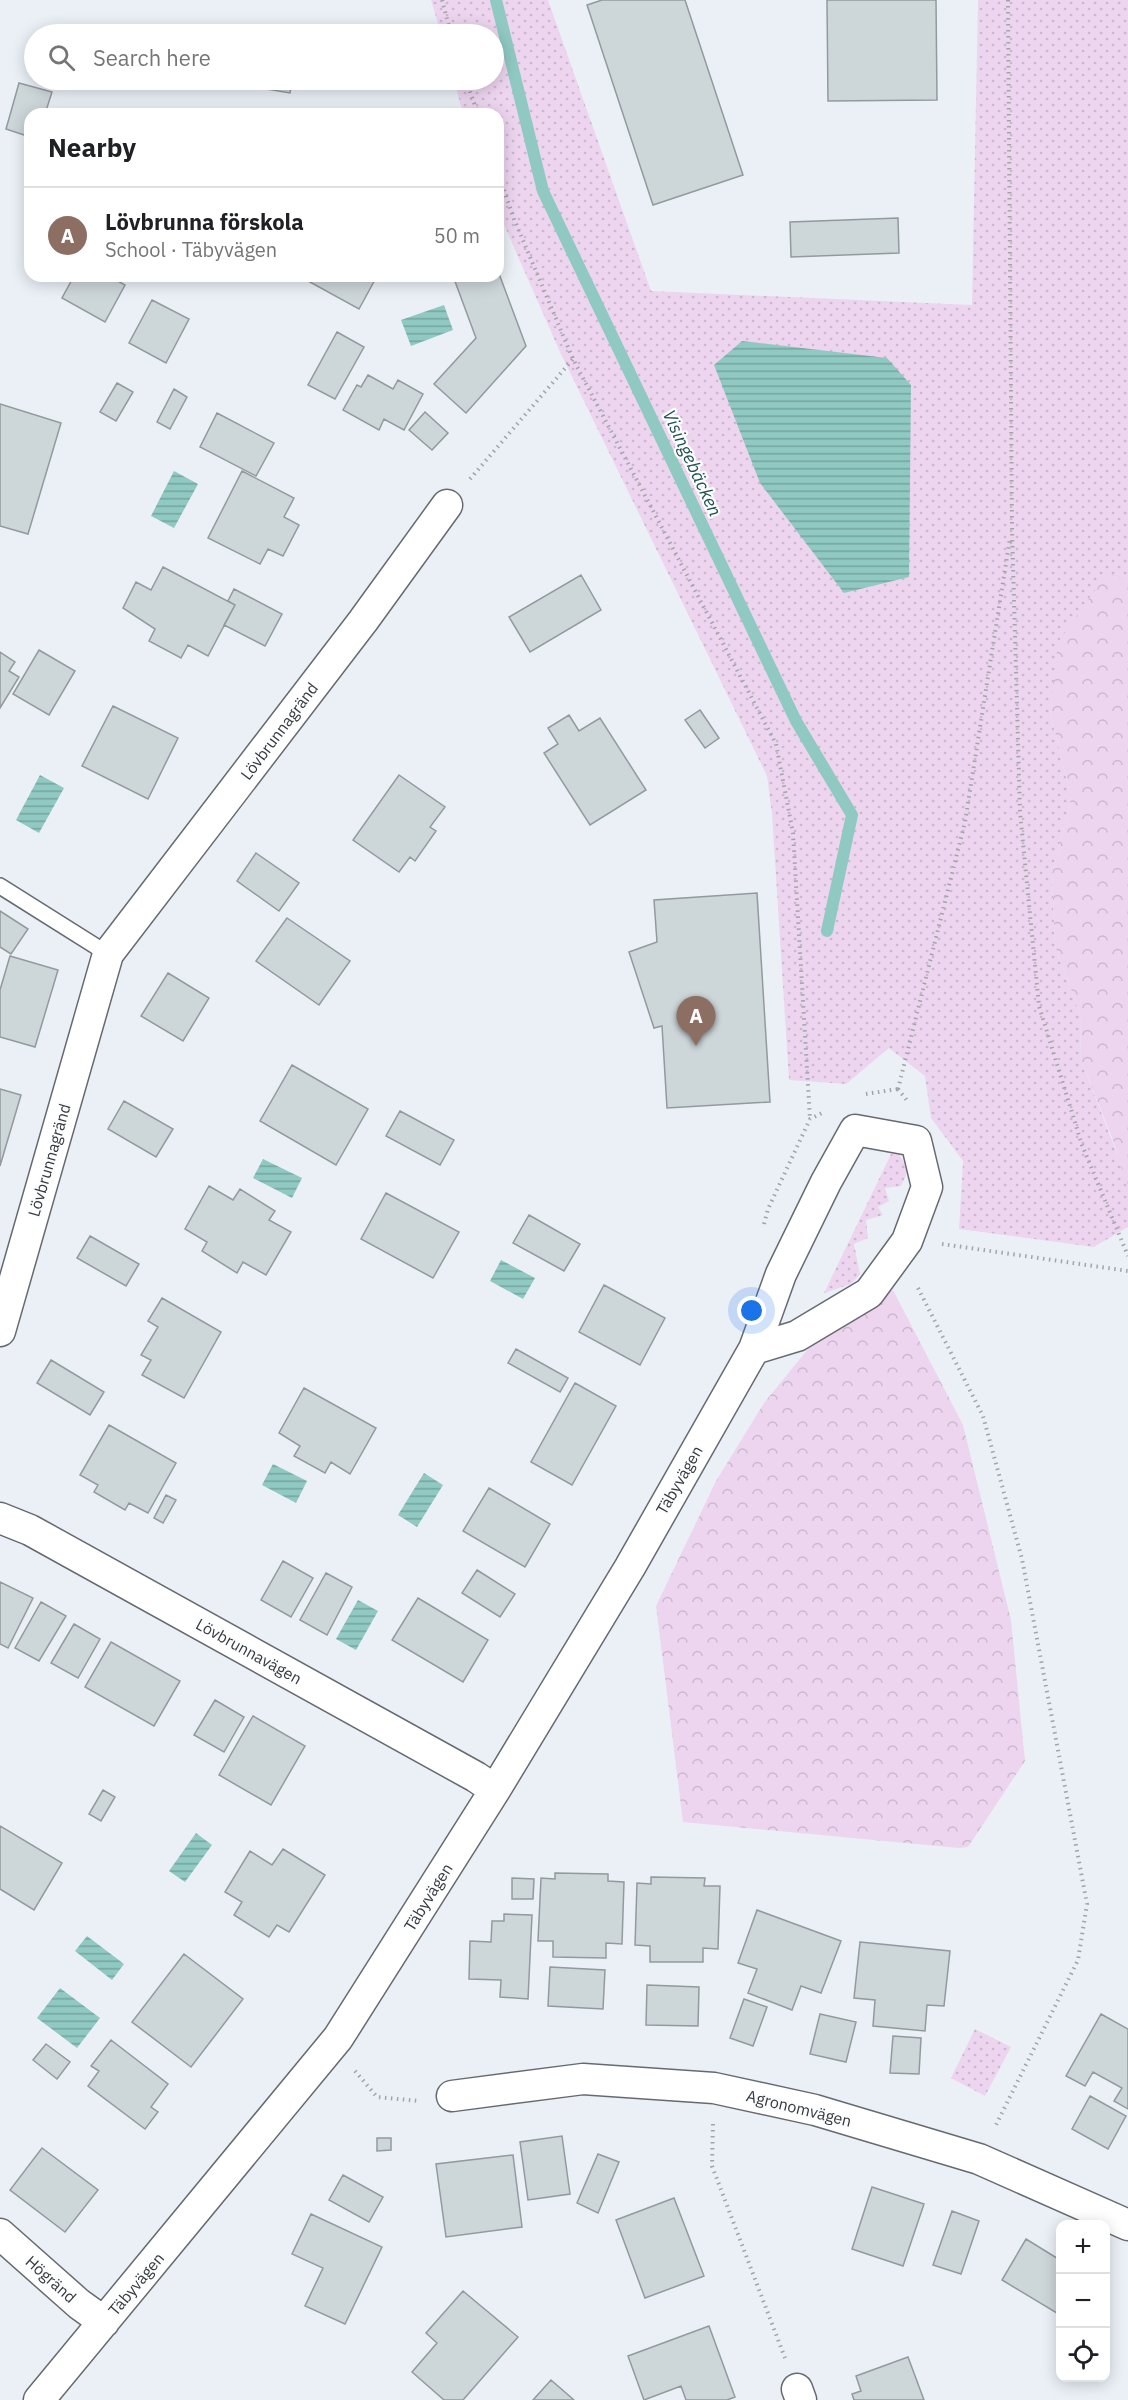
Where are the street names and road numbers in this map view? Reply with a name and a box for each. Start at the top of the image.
street label: Lövbrunnagränd [236,678,322,784]
street label: Lövbrunnagränd [23,1101,75,1219]
street label: Täbyvägen [651,1442,707,1518]
street label: Lövbrunnavägen [193,1614,305,1688]
street label: Täbyvägen [399,1859,457,1935]
street label: Agronomvägen [744,2085,854,2131]
street label: Täbyvägen [104,2248,168,2320]
street label: Högränd [21,2251,81,2307]

